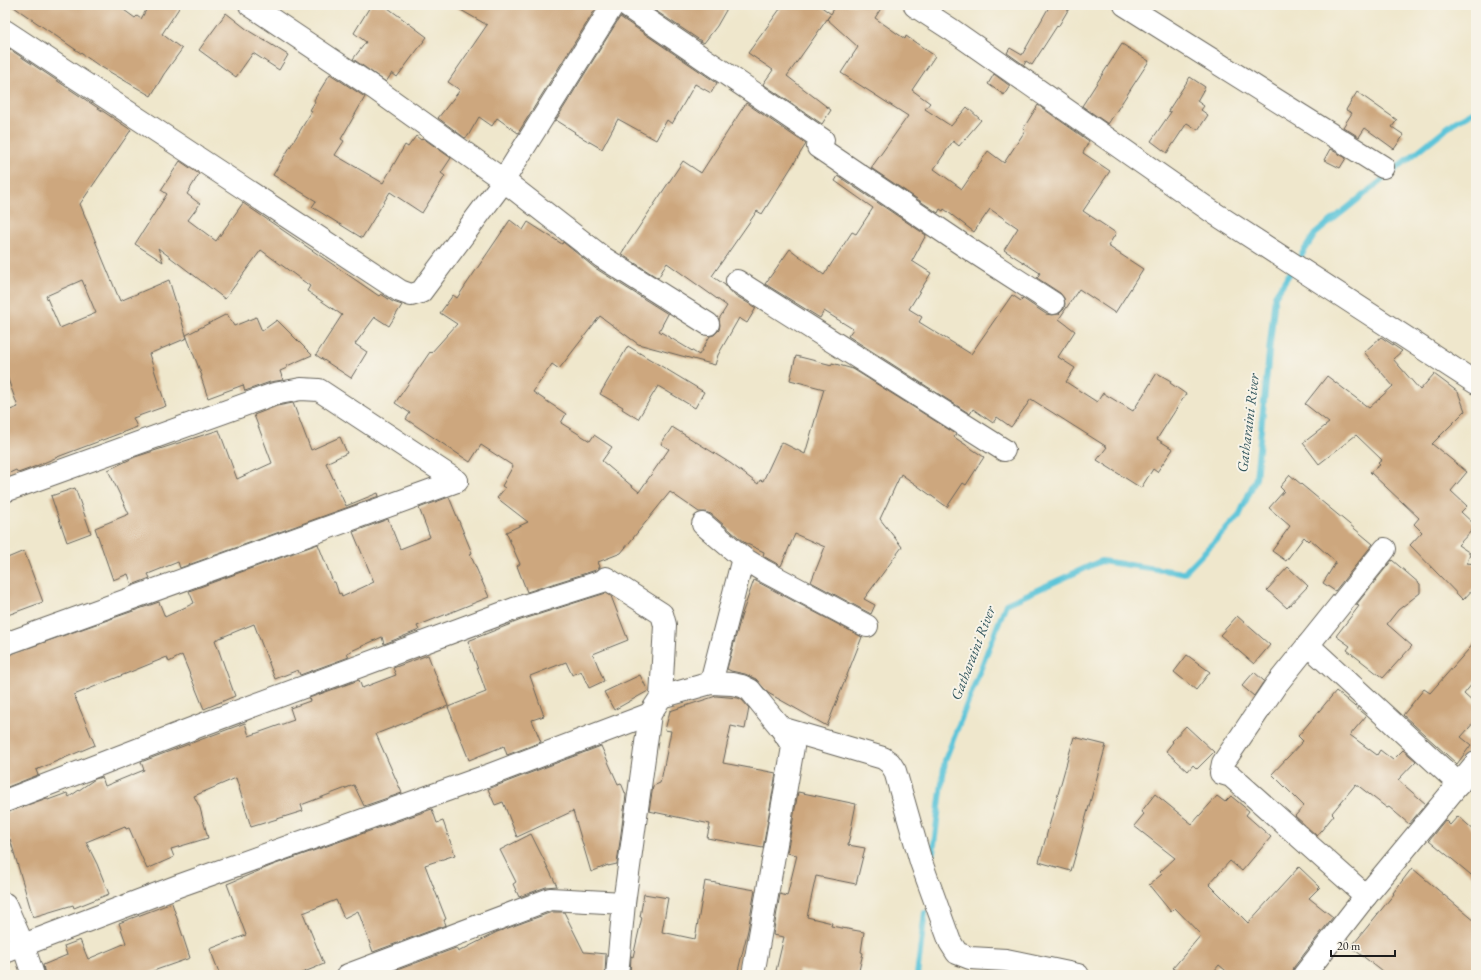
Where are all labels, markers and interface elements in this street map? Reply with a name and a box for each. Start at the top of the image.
water label: Gatharaini River [1232,371,1263,473]
water label: Gatharaini River [946,602,1000,703]
scale bar [1331,932,1395,958]
text: 20 m [1337,938,1361,954]

